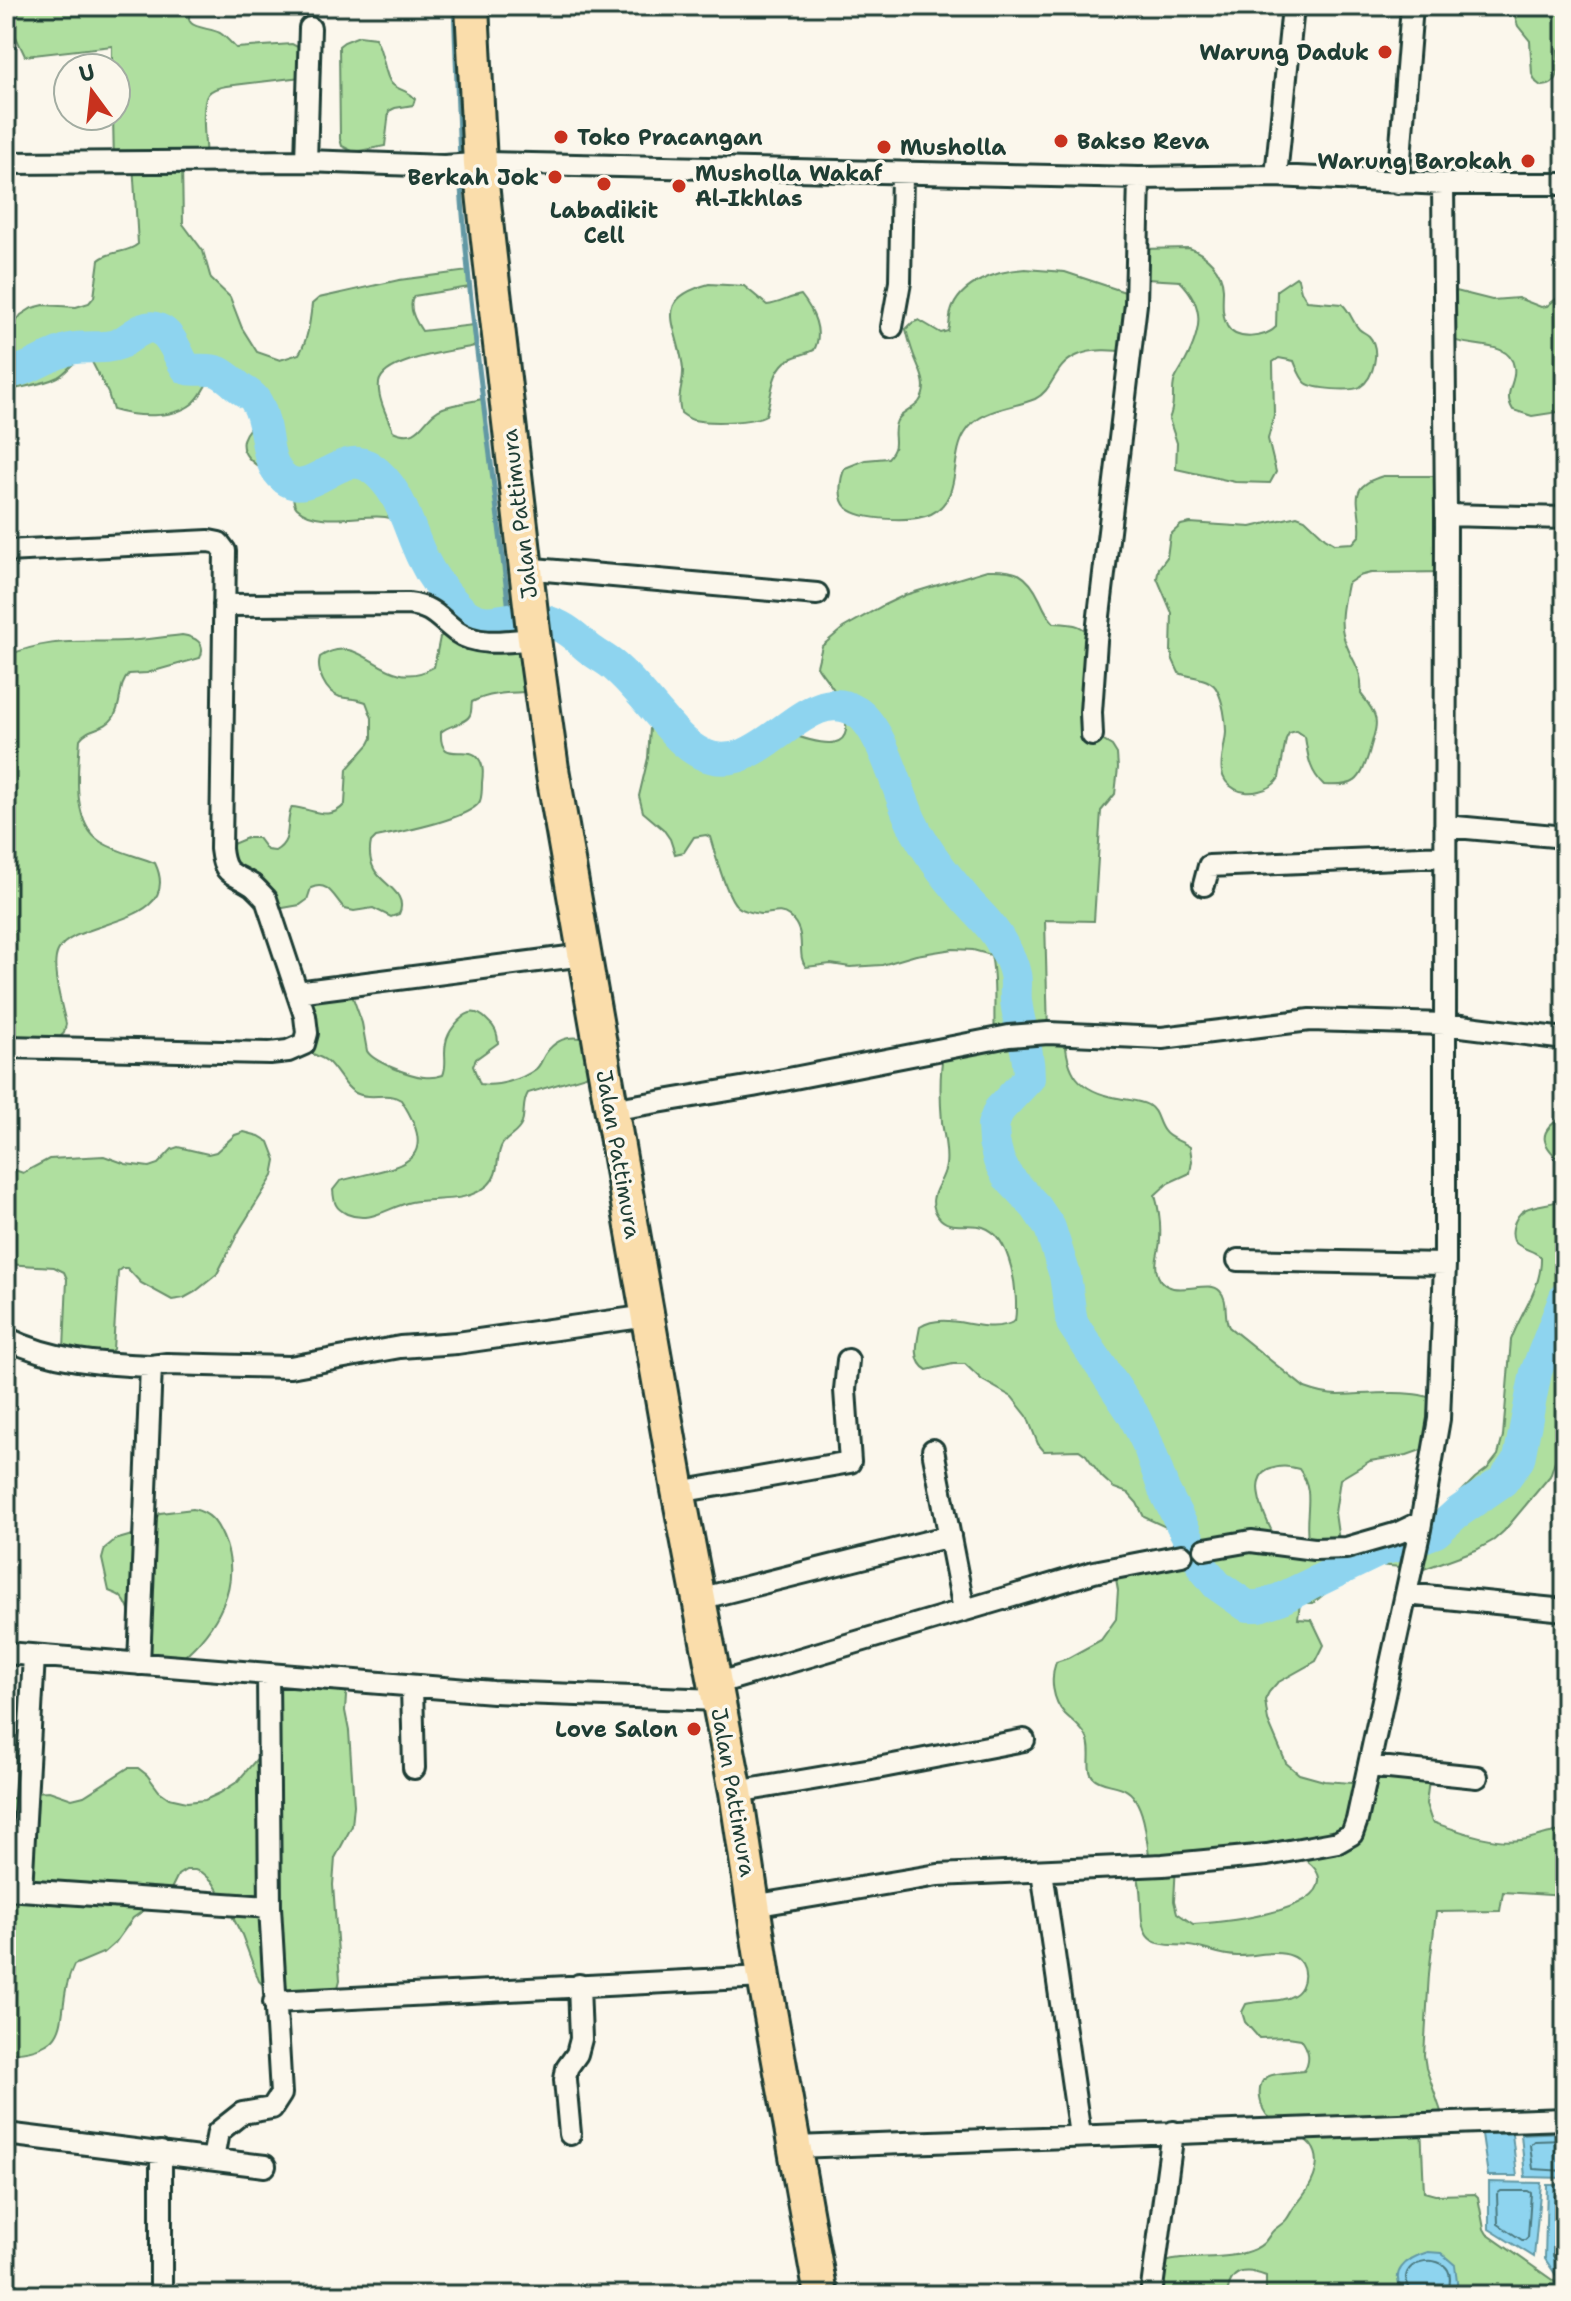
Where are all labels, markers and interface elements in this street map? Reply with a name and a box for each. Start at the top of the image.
place label: Warung Daduk [1199,38,1369,67]
marker: Warung Daduk [1376,43,1394,61]
north arrow [52,52,132,132]
text: U [76,57,98,89]
place label: Toko Pracangan [577,123,763,152]
place label: Bakso Reva [1077,127,1209,156]
marker: Toko Pracangan [552,128,570,146]
marker: Bakso Reva [1052,132,1070,150]
place label: Musholla [900,133,1006,162]
marker: Musholla [875,138,893,156]
place label: Warung Barokah [1317,147,1512,176]
marker: Warung Barokah [1519,152,1537,170]
place label: Musholla Wakaf Al-Ikhlas [695,159,883,213]
place label: Berkah Jok [408,163,539,192]
marker: Berkah Jok [546,168,564,186]
marker: Labadikit Cell [595,175,613,193]
marker: Musholla Wakaf Al-Ikhlas [670,177,688,195]
place label: Labadikit Cell [550,196,658,250]
street label: Jalan Pattimura [495,427,544,601]
street label: Jalan Pattimura [589,1067,648,1241]
street label: Jalan Pattimura [704,1705,763,1879]
place label: Love Salon [555,1715,678,1744]
marker: Love Salon [685,1720,703,1738]

